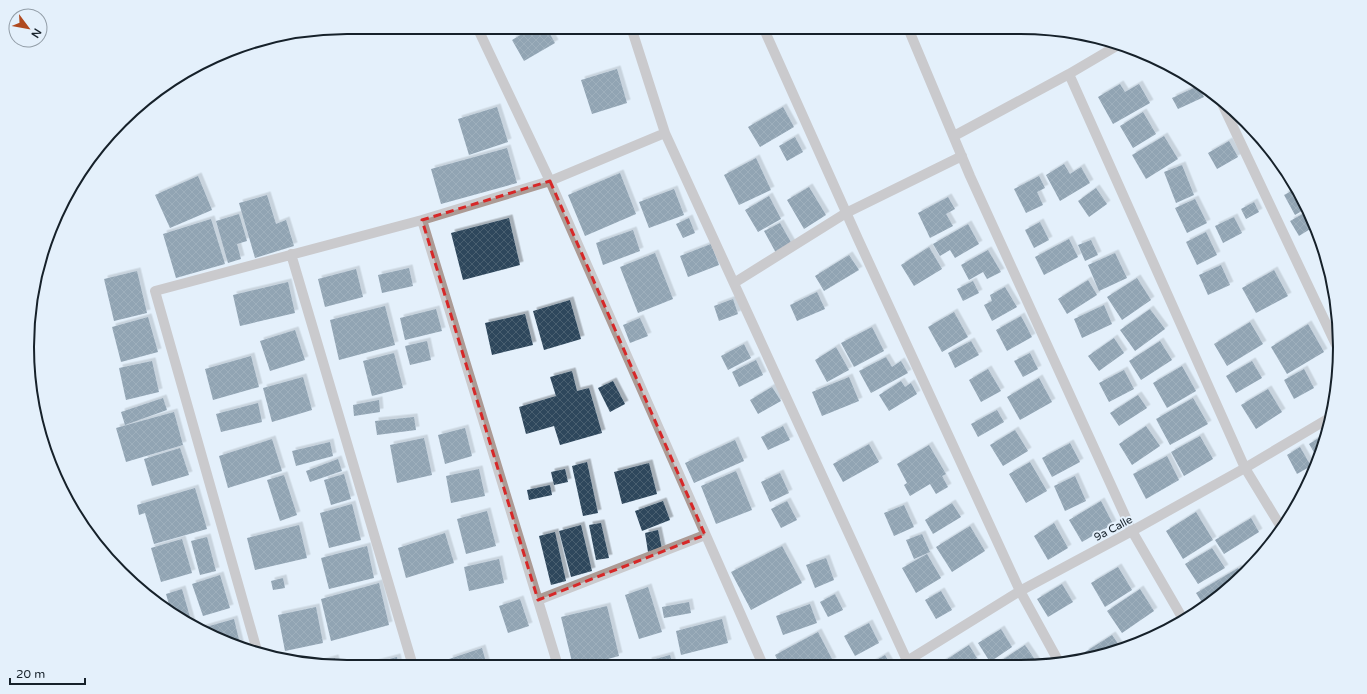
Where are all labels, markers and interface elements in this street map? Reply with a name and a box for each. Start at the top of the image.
north arrow [8,8,48,48]
text: N [28,26,44,40]
street label: 9a Calle [1092,513,1135,544]
scale bar [10,660,85,686]
text: 20 m [16,667,45,681]

